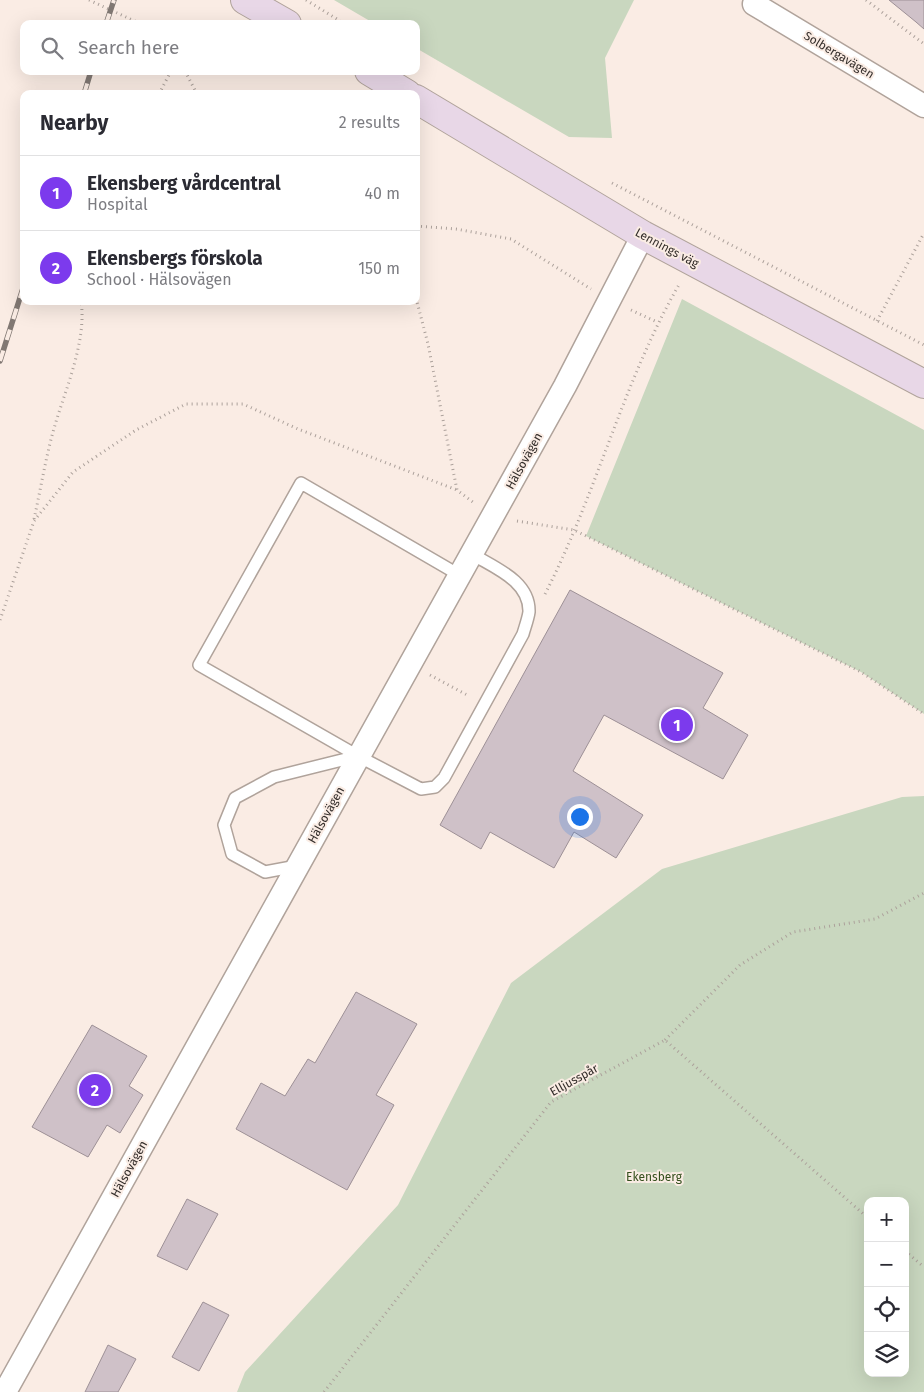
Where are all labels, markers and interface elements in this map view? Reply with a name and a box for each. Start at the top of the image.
search box [20,20,420,75]
street label: Solbergavägen [801,29,877,81]
icon: search [38,34,66,62]
text: Search here [78,36,179,59]
text: Nearby [40,110,108,136]
text: 2 results [339,113,400,132]
text: Ekensberg vårdcentral [87,172,281,195]
text: 1 [52,184,60,203]
text: 40 m [365,184,400,203]
text: Hospital [87,195,148,214]
street label: Lennings väg [633,225,702,271]
text: Ekensbergs förskola [87,247,263,270]
text: 2 [52,259,60,278]
text: 150 m [358,259,400,278]
text: School · Hälsovägen [87,270,232,289]
street label: Hälsovägen [503,430,545,492]
pin: 1 [661,706,693,744]
street label: Hälsovägen [305,784,347,846]
your location [567,804,593,830]
street label: Elljusspår [547,1061,601,1099]
pin: 2 [79,1071,111,1109]
street label: Hälsovägen [108,1138,150,1200]
park label: Ekensberg [626,1170,683,1184]
map controls [864,1197,909,1377]
button: + [864,1197,909,1242]
button: − [864,1242,909,1287]
button: locate [864,1287,909,1332]
button: layers [864,1332,909,1377]

